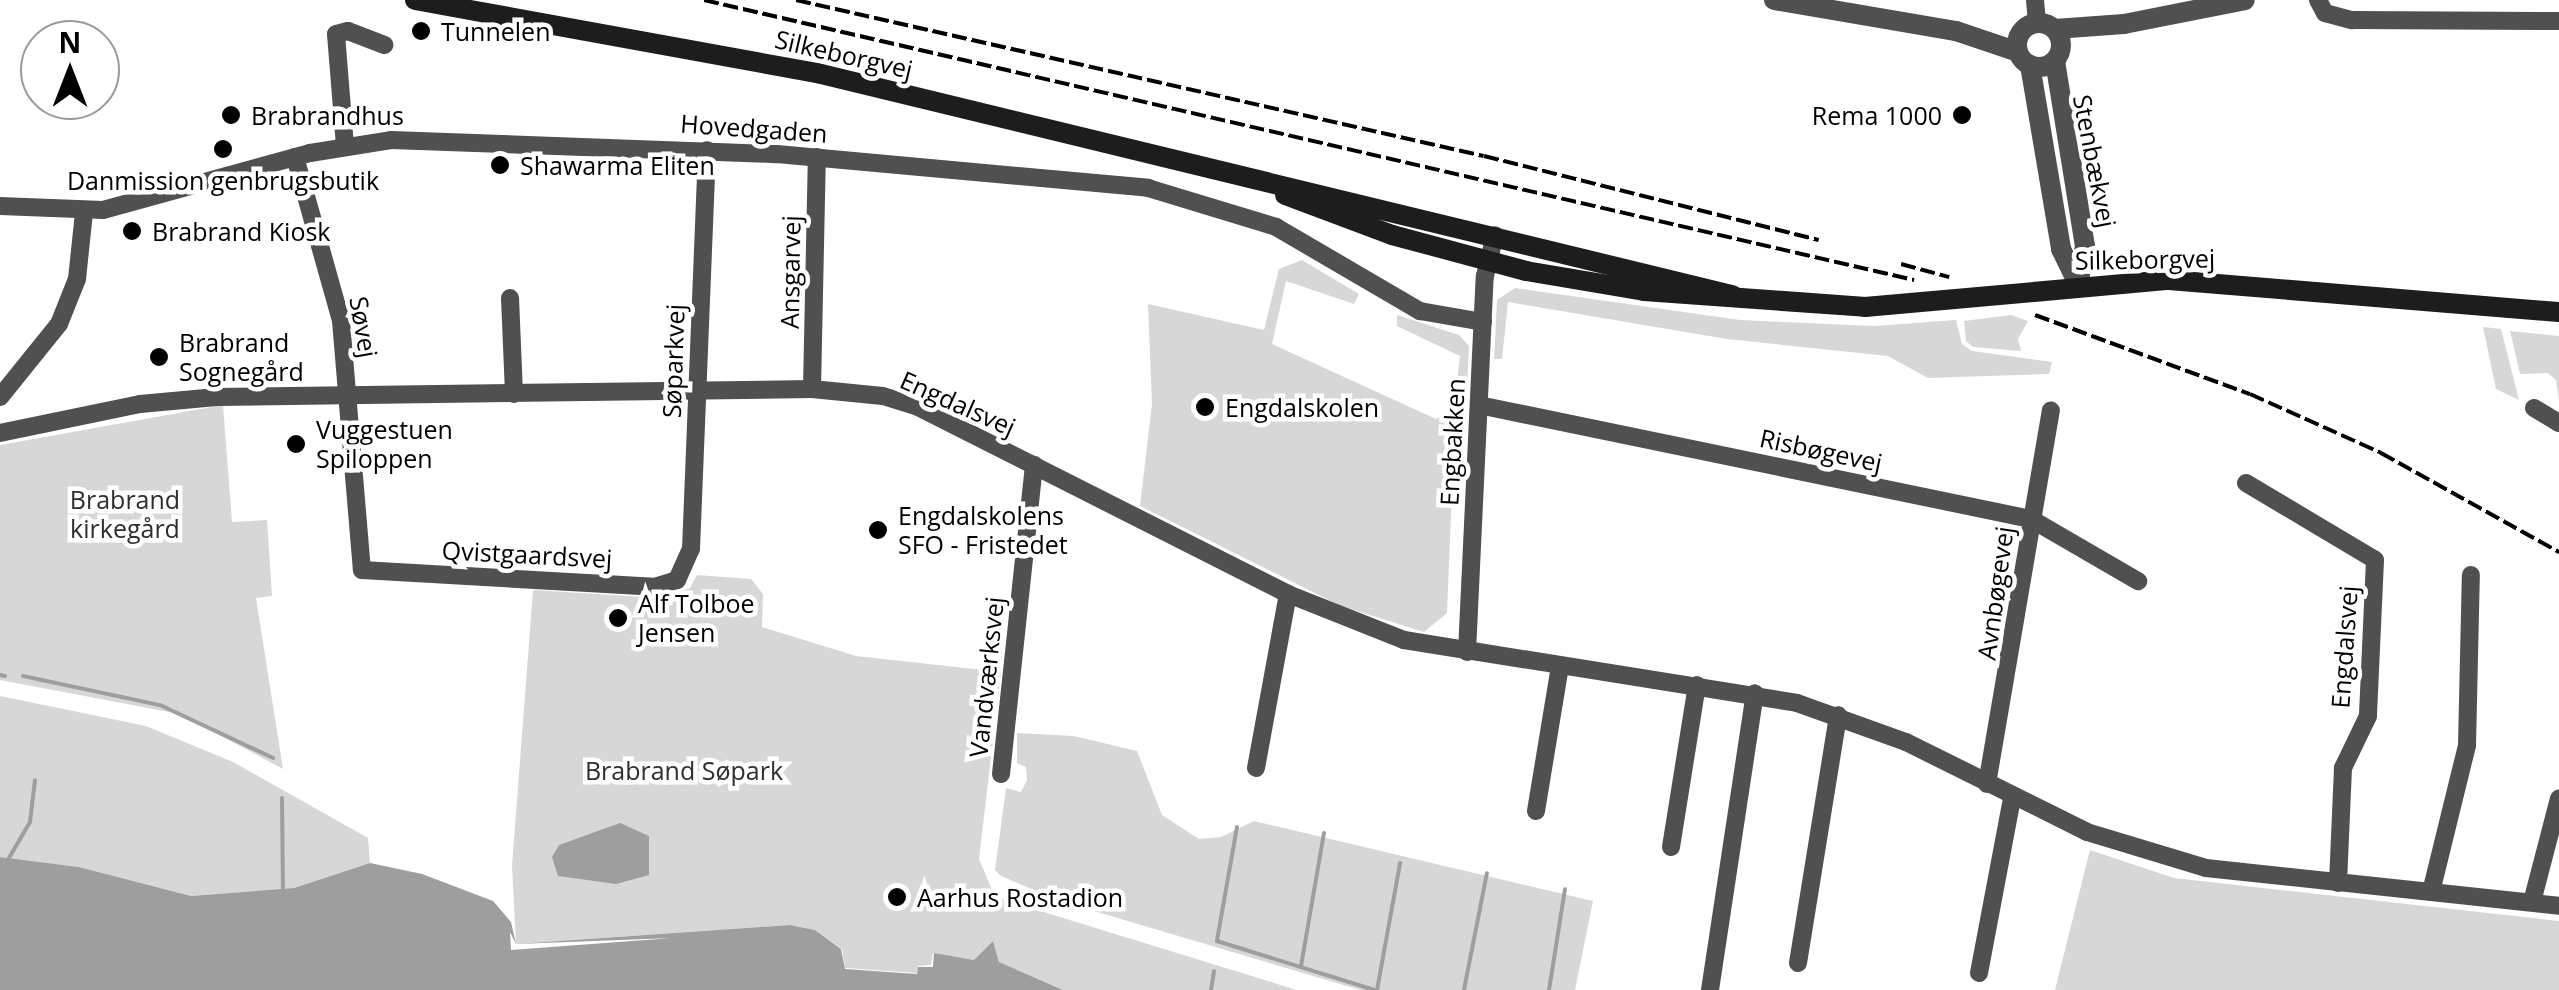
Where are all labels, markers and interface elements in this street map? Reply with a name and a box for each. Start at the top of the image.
place label: Tunnelen [441,16,550,46]
north arrow [20,20,120,120]
marker: Tunnelen [410,20,432,42]
text: N [59,23,81,61]
street label: Silkeborgvej [772,24,916,84]
street label: Stenbækvej [2067,92,2123,230]
place label: Brabrandhus [251,100,404,130]
place label: Rema 1000 [1812,100,1942,130]
marker: Brabrandhus [220,104,242,126]
marker: Rema 1000 [1951,104,1973,126]
street label: Hovedgaden [679,108,829,148]
marker: Danmission genbrugsbutik [212,138,234,160]
place label: Shawarma Eliten [520,150,715,180]
marker: Shawarma Eliten [489,154,511,176]
place label: Danmission genbrugsbutik [67,165,379,195]
street label: Ansgarvej [774,215,806,329]
place label: Brabrand Kiosk [152,216,330,246]
marker: Brabrand Kiosk [121,220,143,242]
street label: Silkeborgvej [2075,243,2215,275]
street label: Søvej [344,294,384,360]
street label: Søparkvej [656,303,690,419]
place label: Brabrand Sognegård [179,328,304,387]
marker: Brabrand Sognegård [148,346,170,368]
street label: Engdalsvej [896,364,1020,442]
street label: Engbakken [1434,377,1470,507]
place label: Engdalskolen [1225,392,1379,422]
marker: Engdalskolen [1194,396,1216,418]
place label: Vuggestuen Spiloppen [316,415,453,474]
street label: Risbøgevej [1757,422,1885,478]
marker: Vuggestuen Spiloppen [285,433,307,455]
park label: Brabrand kirkegård [70,485,180,544]
place label: Engdalskolens SFO - Fristedet [898,501,1068,560]
marker: Engdalskolens SFO - Fristedet [867,519,889,541]
street label: Avnbøgevej [1971,524,2019,662]
street label: Qvistgaardsvej [441,535,613,573]
street label: Engdalsvej [2325,585,2363,709]
place label: Alf Tolboe Jensen [638,589,755,648]
street label: Vandværksvej [963,595,1009,759]
marker: Alf Tolboe Jensen [607,607,629,629]
park label: Brabrand Søpark [585,755,783,785]
place label: Aarhus Rostadion [917,882,1123,912]
marker: Aarhus Rostadion [886,886,908,908]

